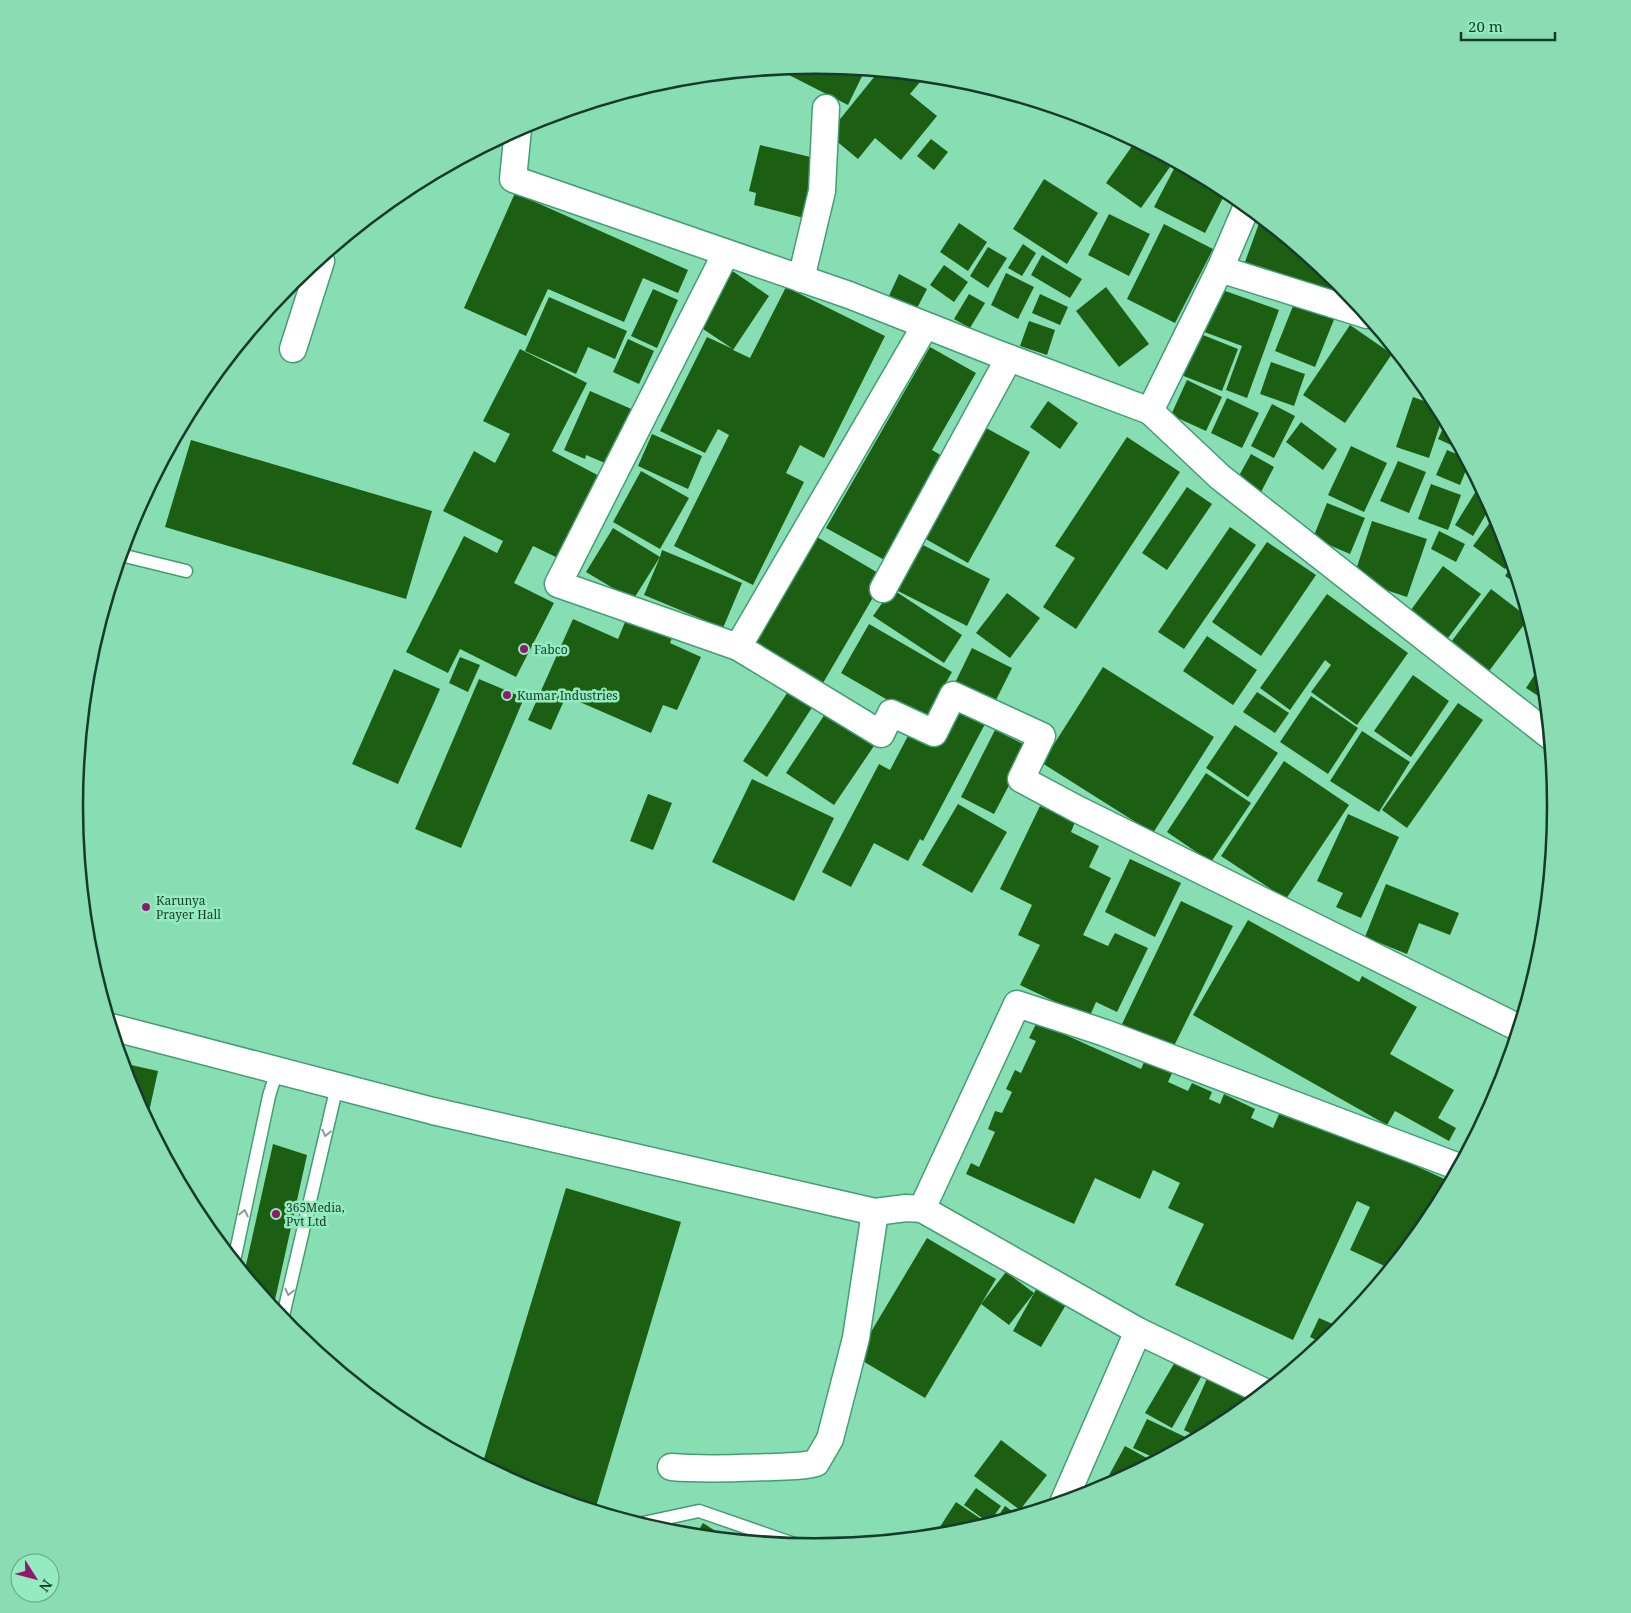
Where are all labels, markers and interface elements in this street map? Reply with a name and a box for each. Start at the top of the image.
scale bar [1461,10,1555,42]
text: 20 m [1468,16,1503,36]
place label: Fabco [534,641,568,658]
marker: Fabco [518,643,530,655]
place label: Kumar Industries [517,687,618,704]
marker: Kumar Industries [501,689,513,701]
place label: Karunya Prayer Hall [156,892,221,923]
marker: Karunya Prayer Hall [140,901,152,913]
one-way arrow [321,1129,332,1138]
place label: 365Media, Pvt Ltd [286,1199,345,1230]
one-way arrow [238,1208,249,1217]
marker: 365Media, Pvt Ltd [270,1208,282,1220]
one-way arrow [284,1287,295,1296]
north arrow [10,1553,60,1603]
text: N [35,1576,57,1596]

